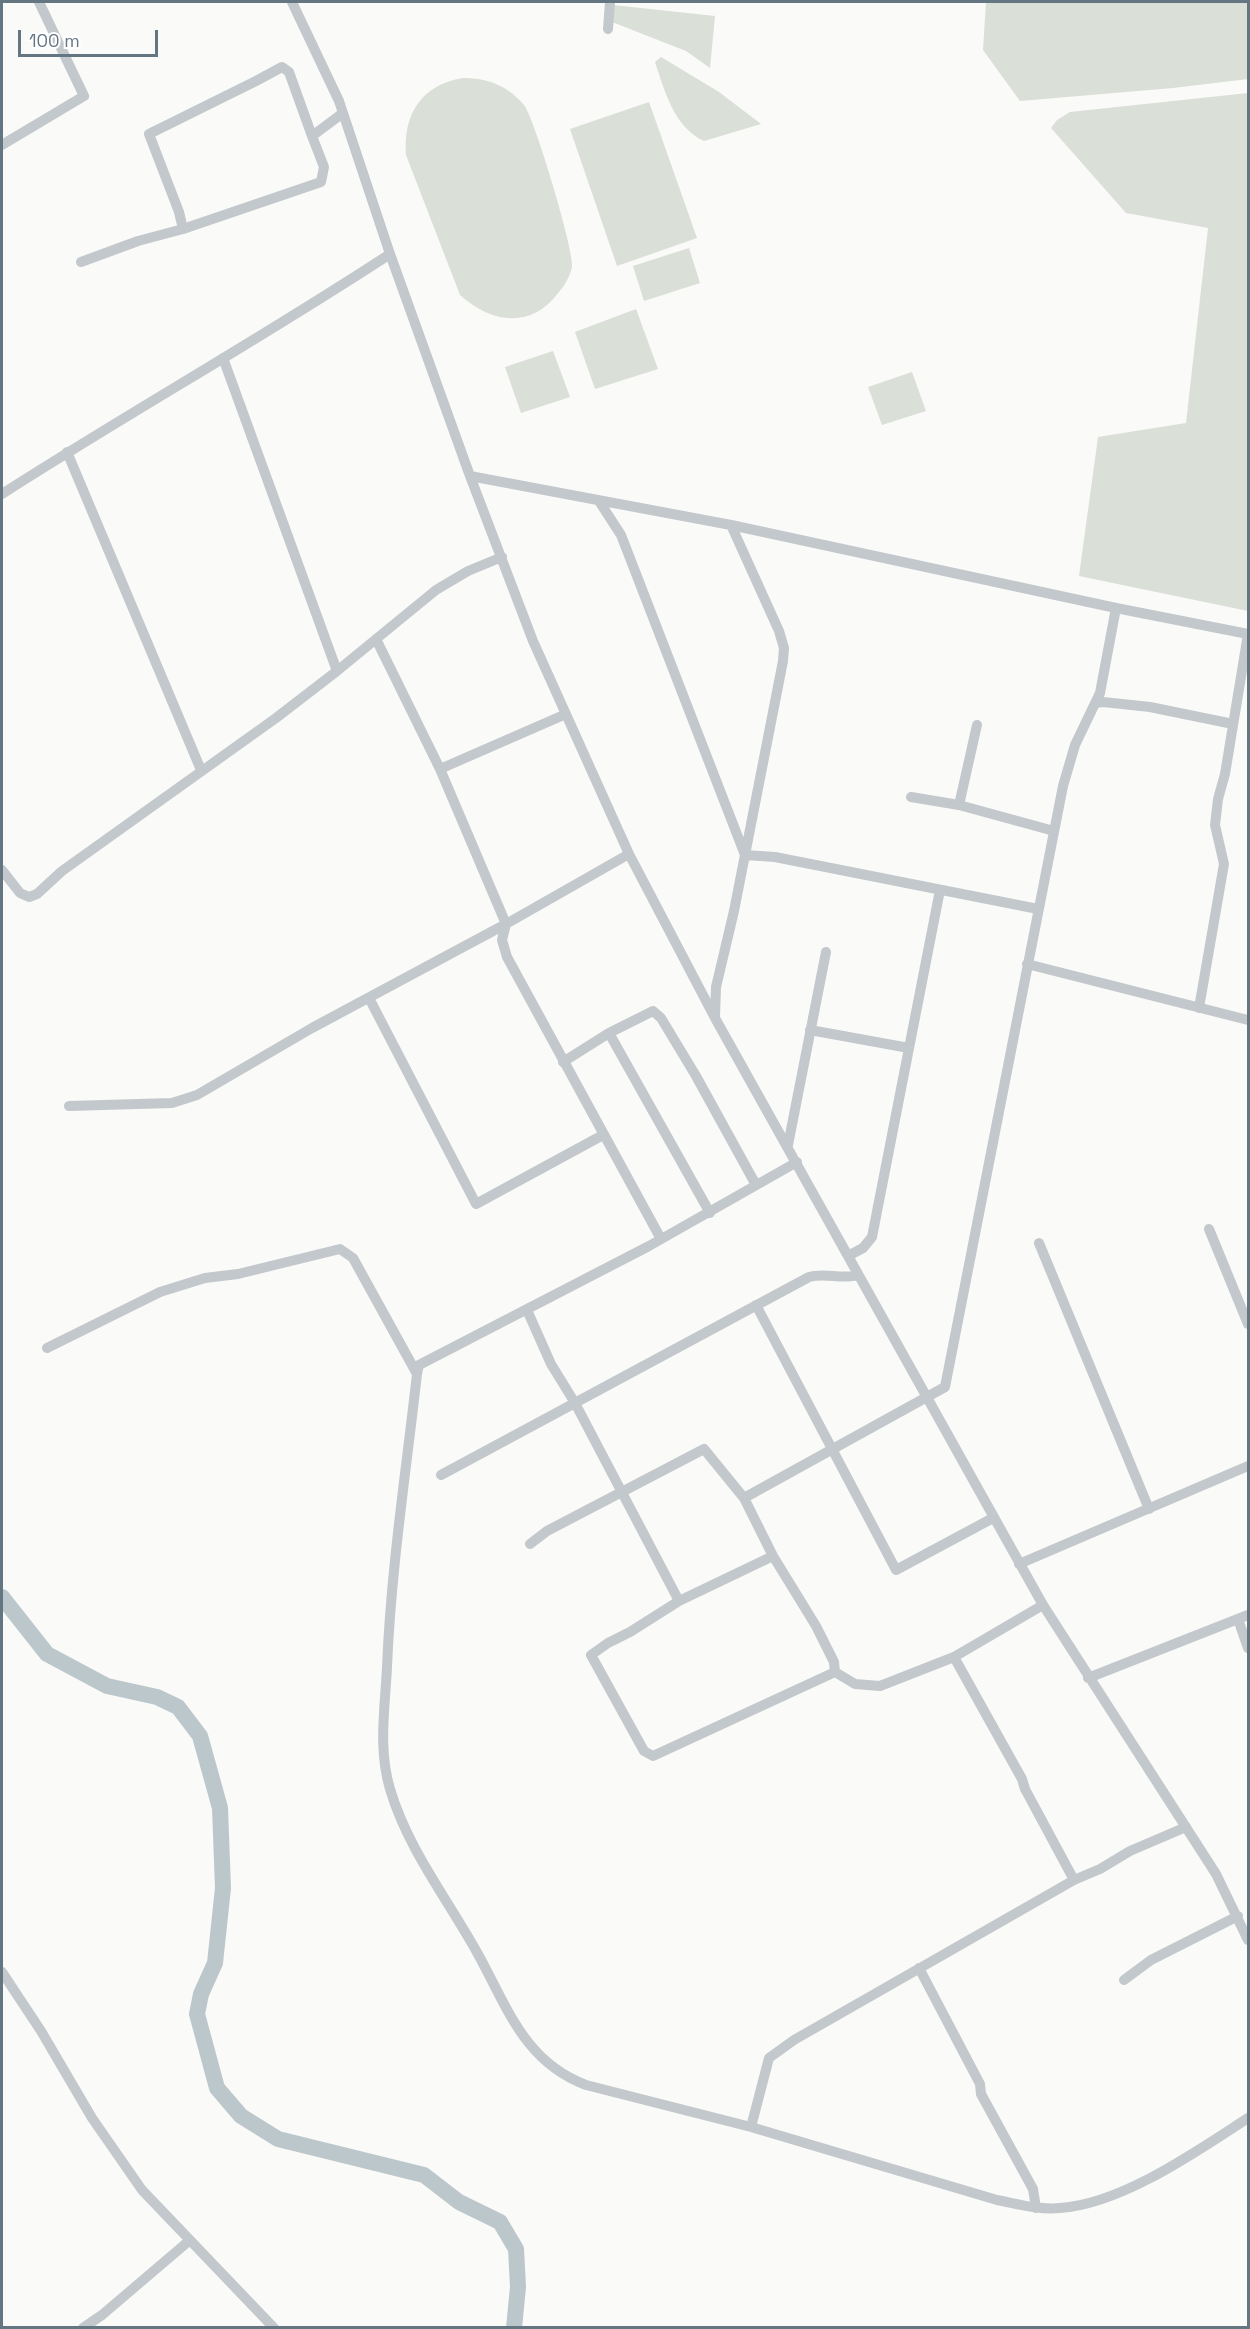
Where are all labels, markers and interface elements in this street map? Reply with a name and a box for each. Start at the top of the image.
scale bar [21,18,160,56]
text: 100 m [29,29,80,52]

